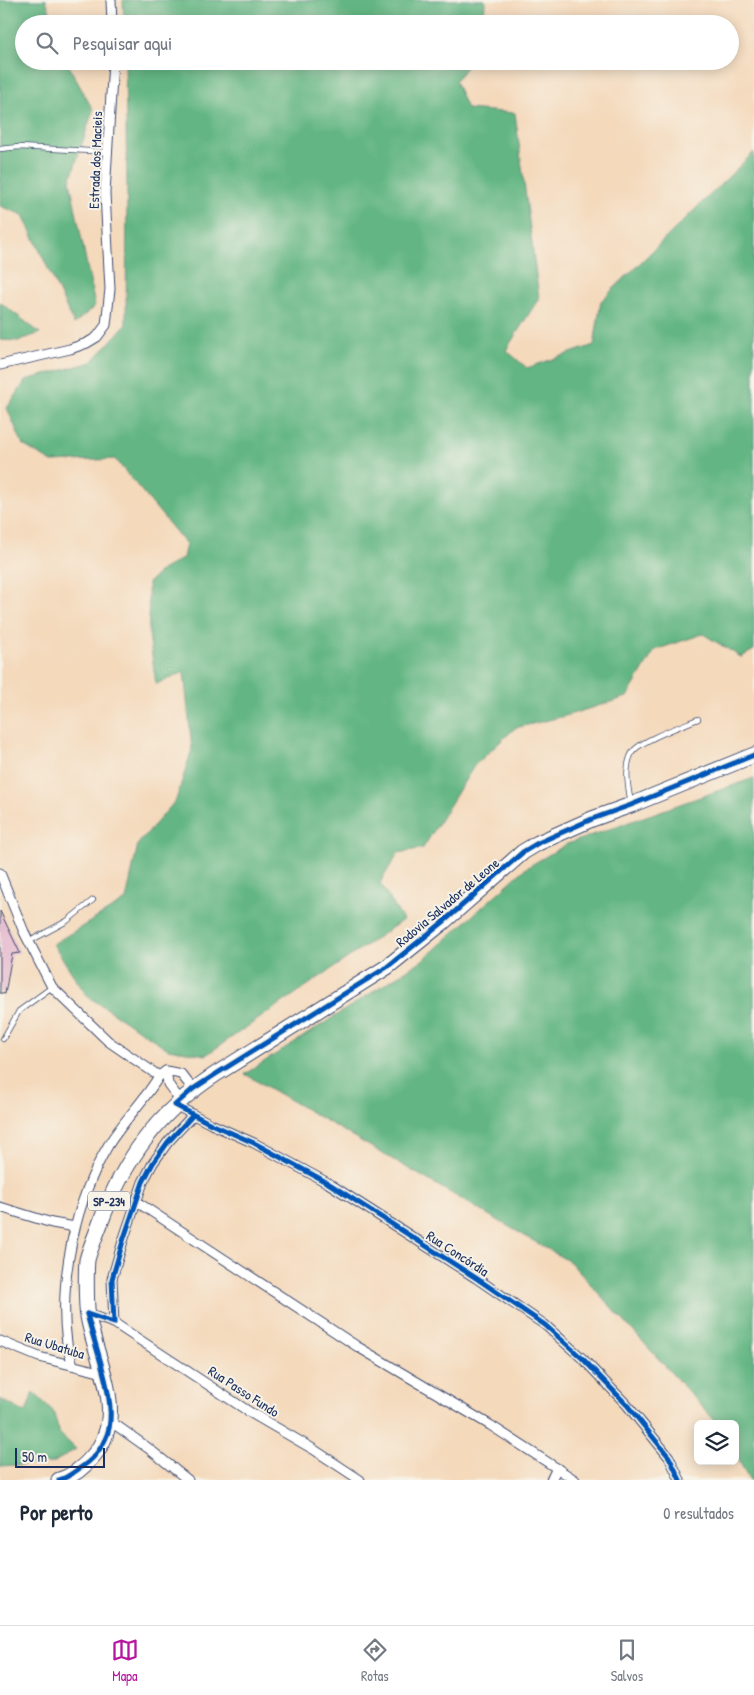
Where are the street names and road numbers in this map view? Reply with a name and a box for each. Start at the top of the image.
street label: Estrada dos Macieis [84,111,106,209]
street label: Rodovia Salvador de Leone [391,853,503,951]
road number: SP-234 [88,1192,130,1210]
street label: Rua Concórdia [423,1226,493,1281]
street label: Rua Ubatuba [23,1327,88,1363]
street label: Rua Passo Fundo [205,1361,283,1421]

